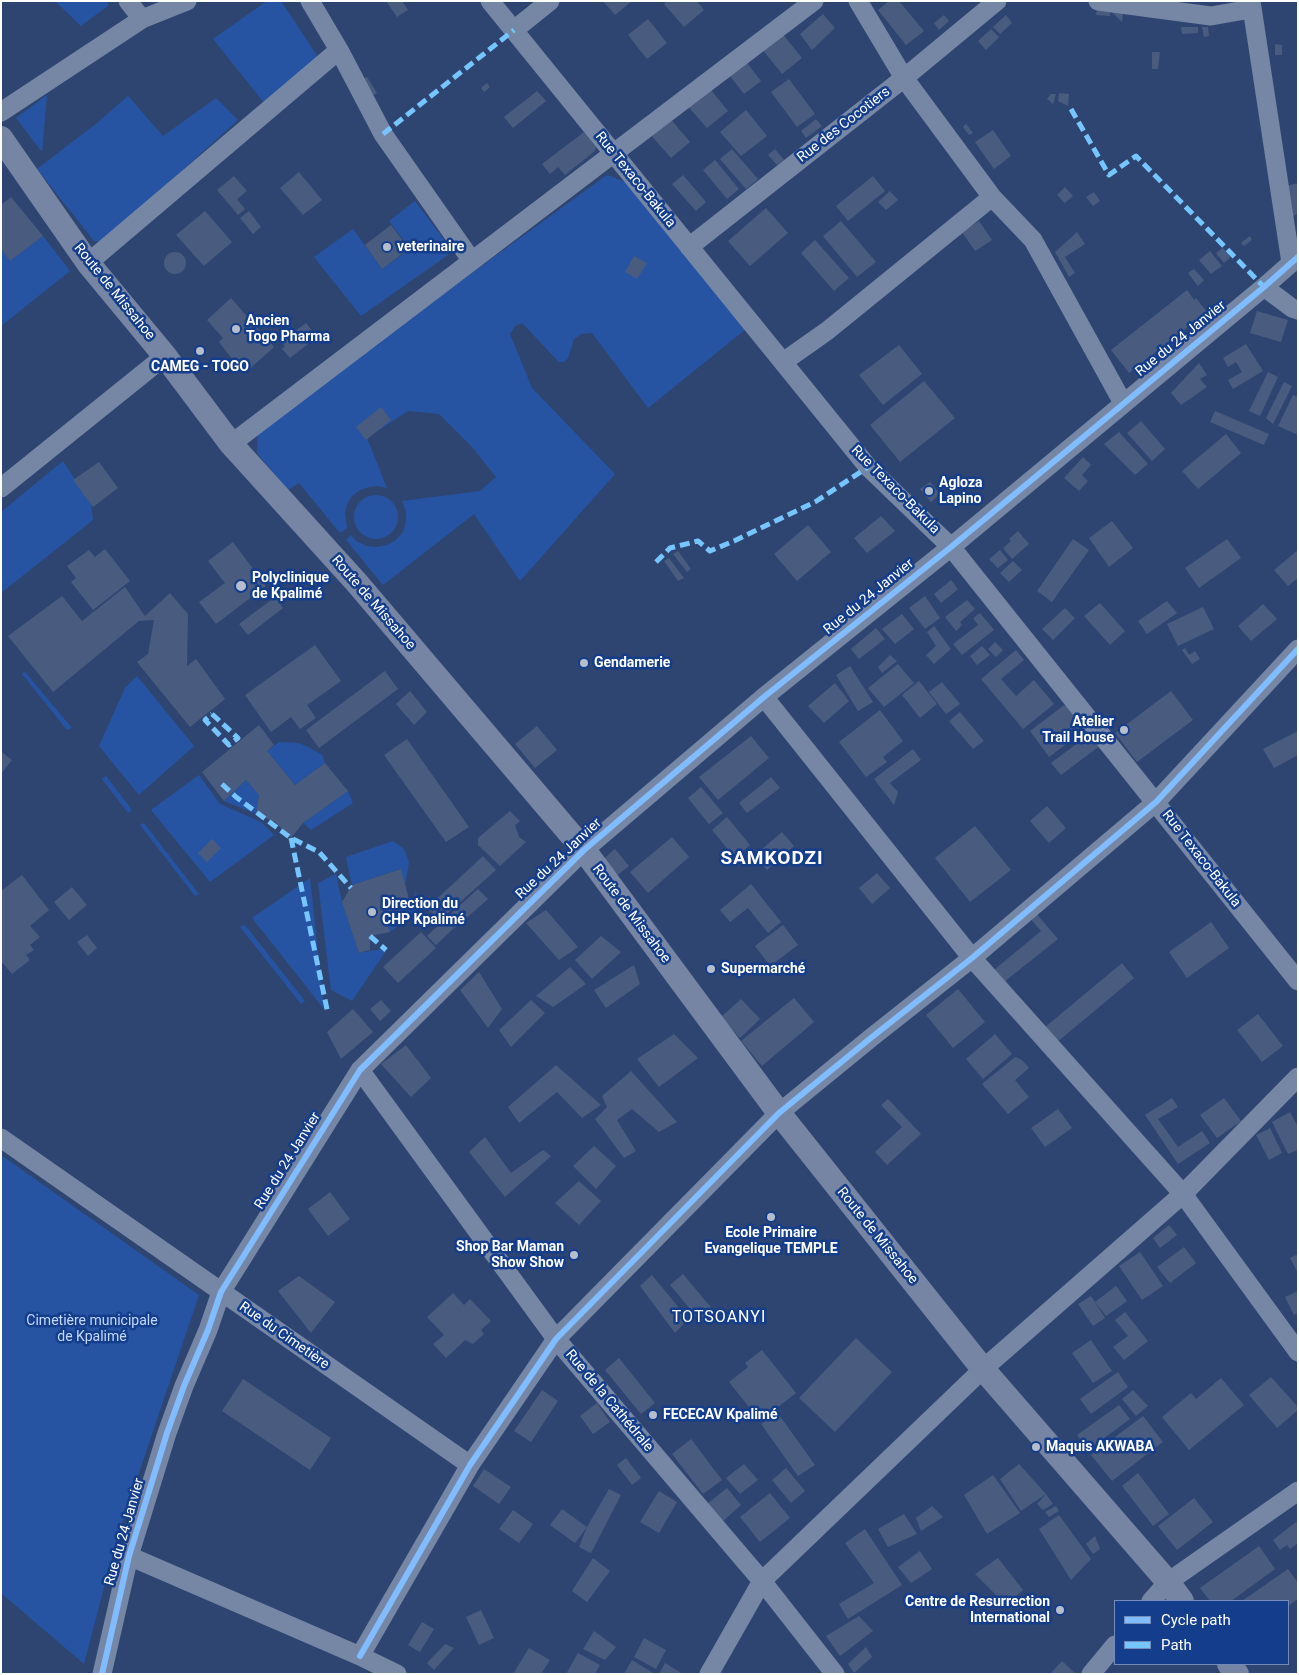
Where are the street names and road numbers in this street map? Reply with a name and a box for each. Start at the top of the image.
street label: Rue des Cocotiers [794,84,894,166]
street label: Rue Texaco-Bakula [591,129,679,231]
street label: Route de Missahoe [70,240,158,344]
street label: Rue du 24 Janvier [1133,298,1229,380]
street label: Rue Texaco-Bakula [847,442,943,538]
street label: Route de Missahoe [327,552,419,654]
street label: Rue du 24 Janvier [821,556,917,638]
street label: Rue Texaco-Bakula [1158,807,1244,911]
street label: Rue du 24 Janvier [513,815,605,903]
street label: Route de Missahoe [588,861,674,967]
street label: Rue du 24 Janvier [251,1109,325,1213]
street label: Route de Missahoe [833,1184,921,1288]
street label: Rue du Cimetière [236,1299,332,1373]
street label: Rue de la Cathédrale [561,1347,657,1455]
street label: Rue du 24 Janvier [102,1476,148,1588]

